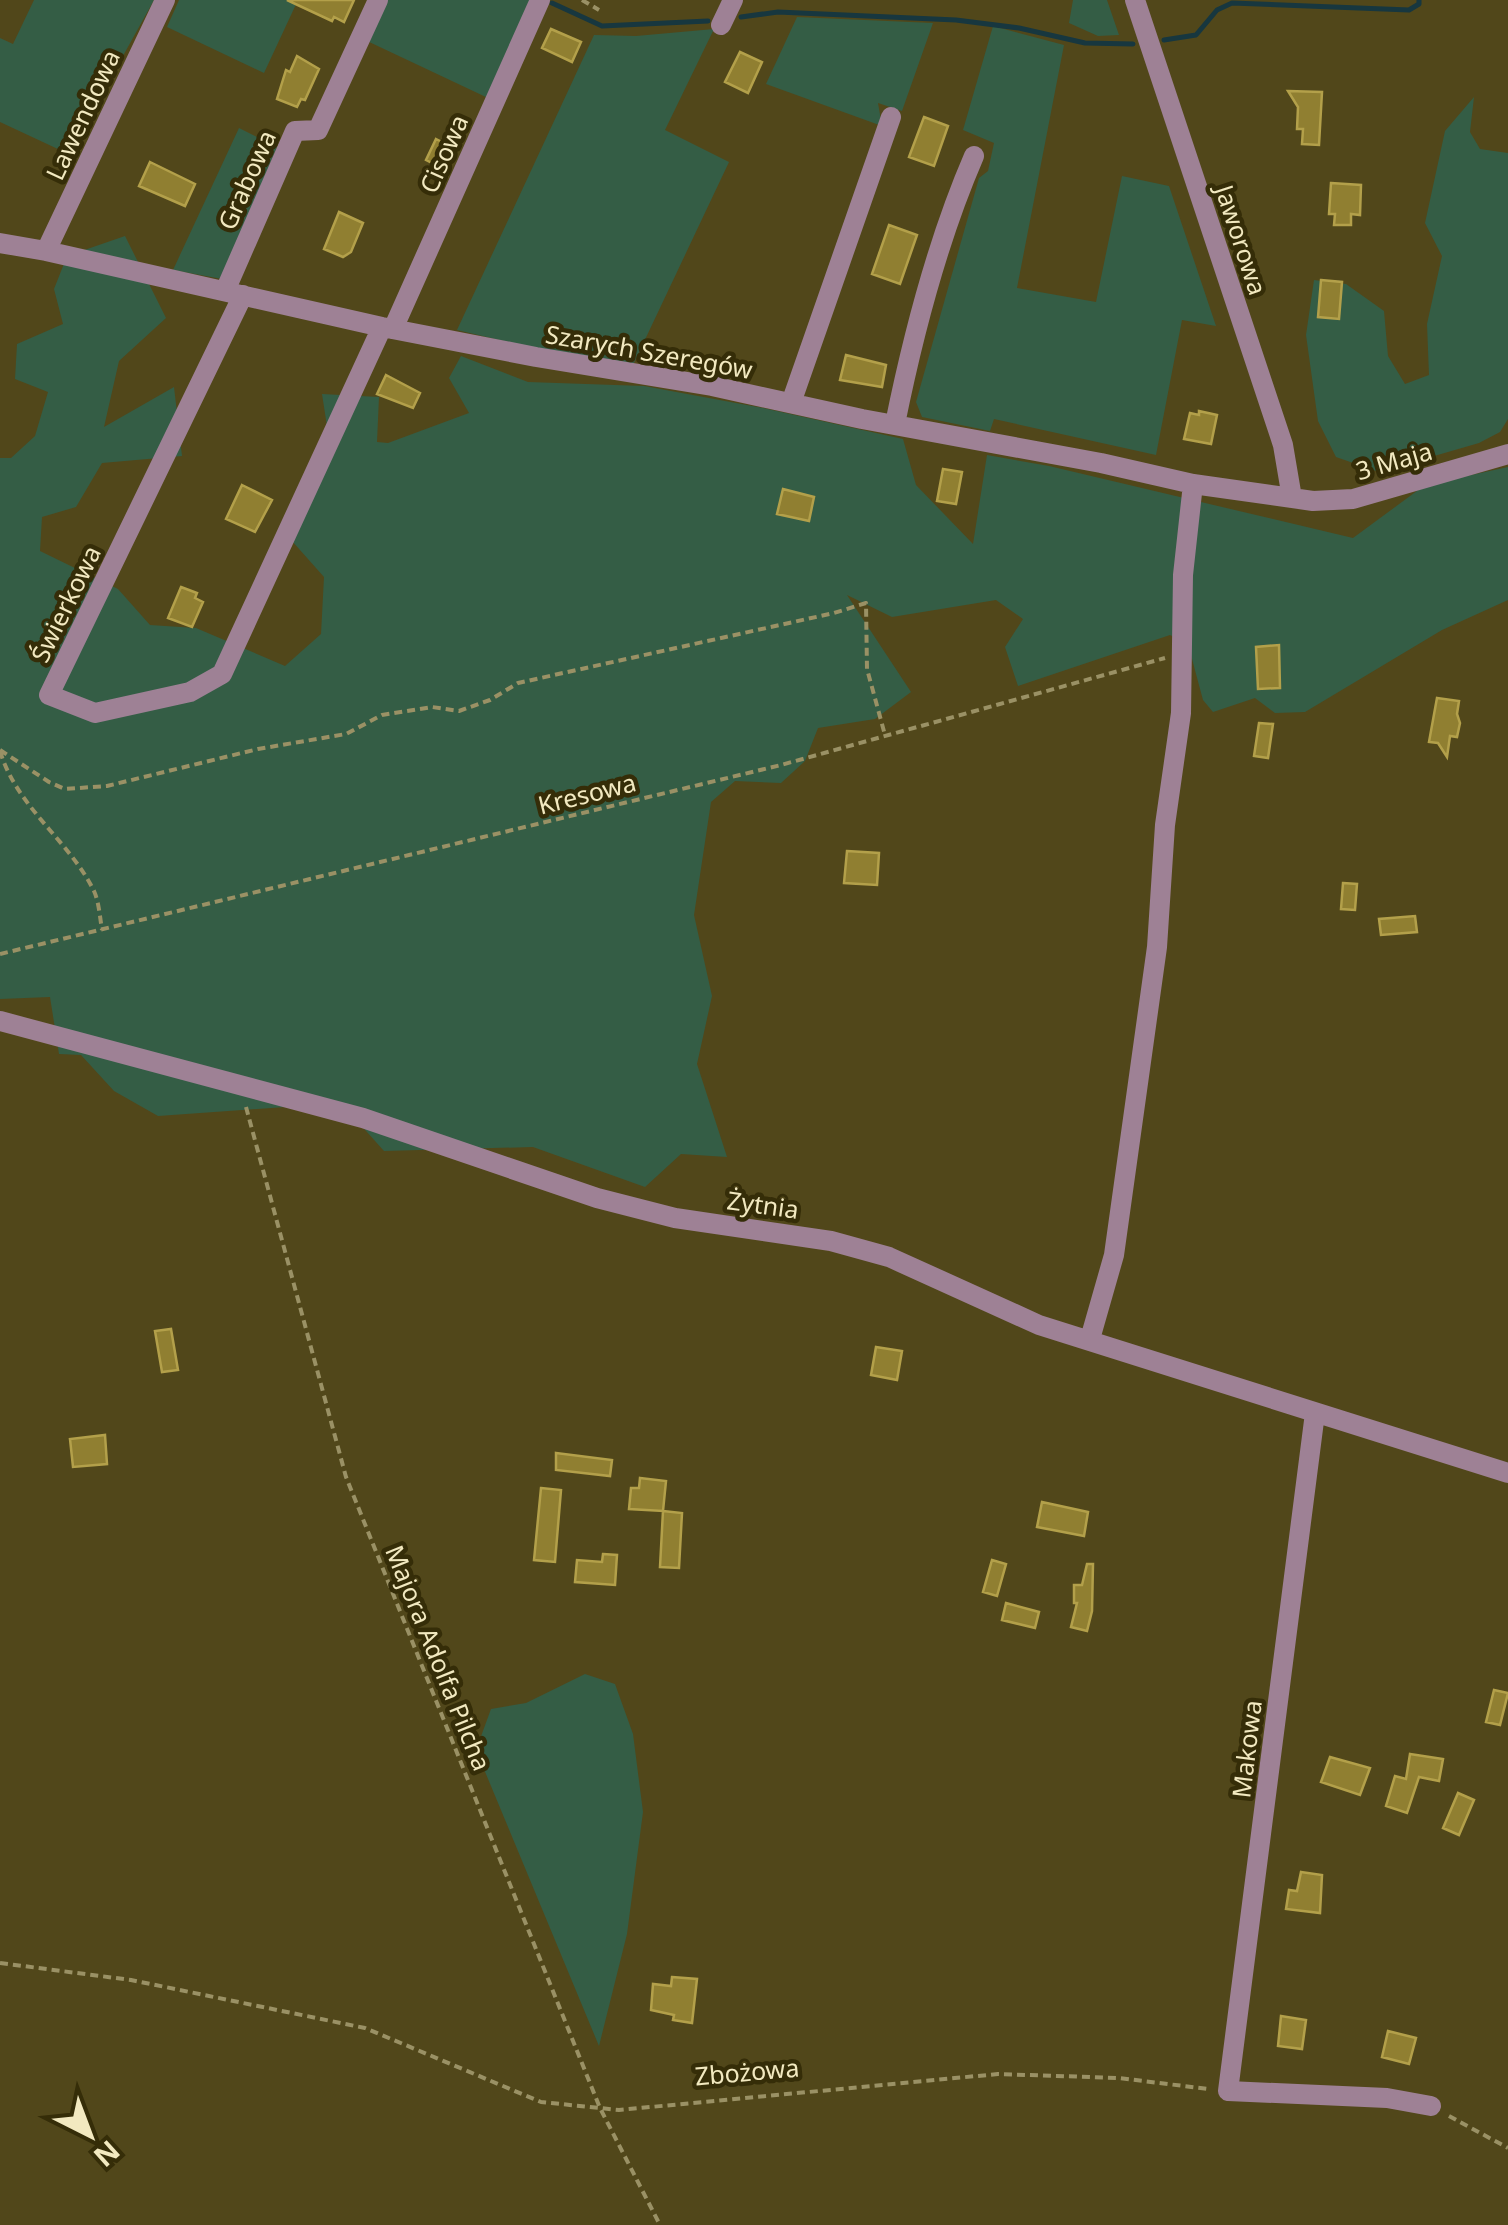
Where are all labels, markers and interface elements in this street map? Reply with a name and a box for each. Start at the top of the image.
street label: Lawendowa [37,44,127,185]
street label: Cisowa [411,109,475,198]
street label: Grabowa [209,124,283,235]
street label: Jaworowa [1208,178,1276,299]
street label: Szarych Szeregów [543,316,756,386]
street label: 3 Maja [1352,433,1436,487]
street label: Świerkowa [22,540,108,668]
street label: Kresowa [534,764,639,822]
street label: Żytnia [725,1182,801,1226]
street label: Majora Adolfa Pilcha [378,1540,500,1775]
street label: Makowa [1223,1698,1269,1800]
street label: Zbożowa [693,2050,801,2092]
north arrow [40,2085,140,2185]
text: N [86,2133,129,2176]

